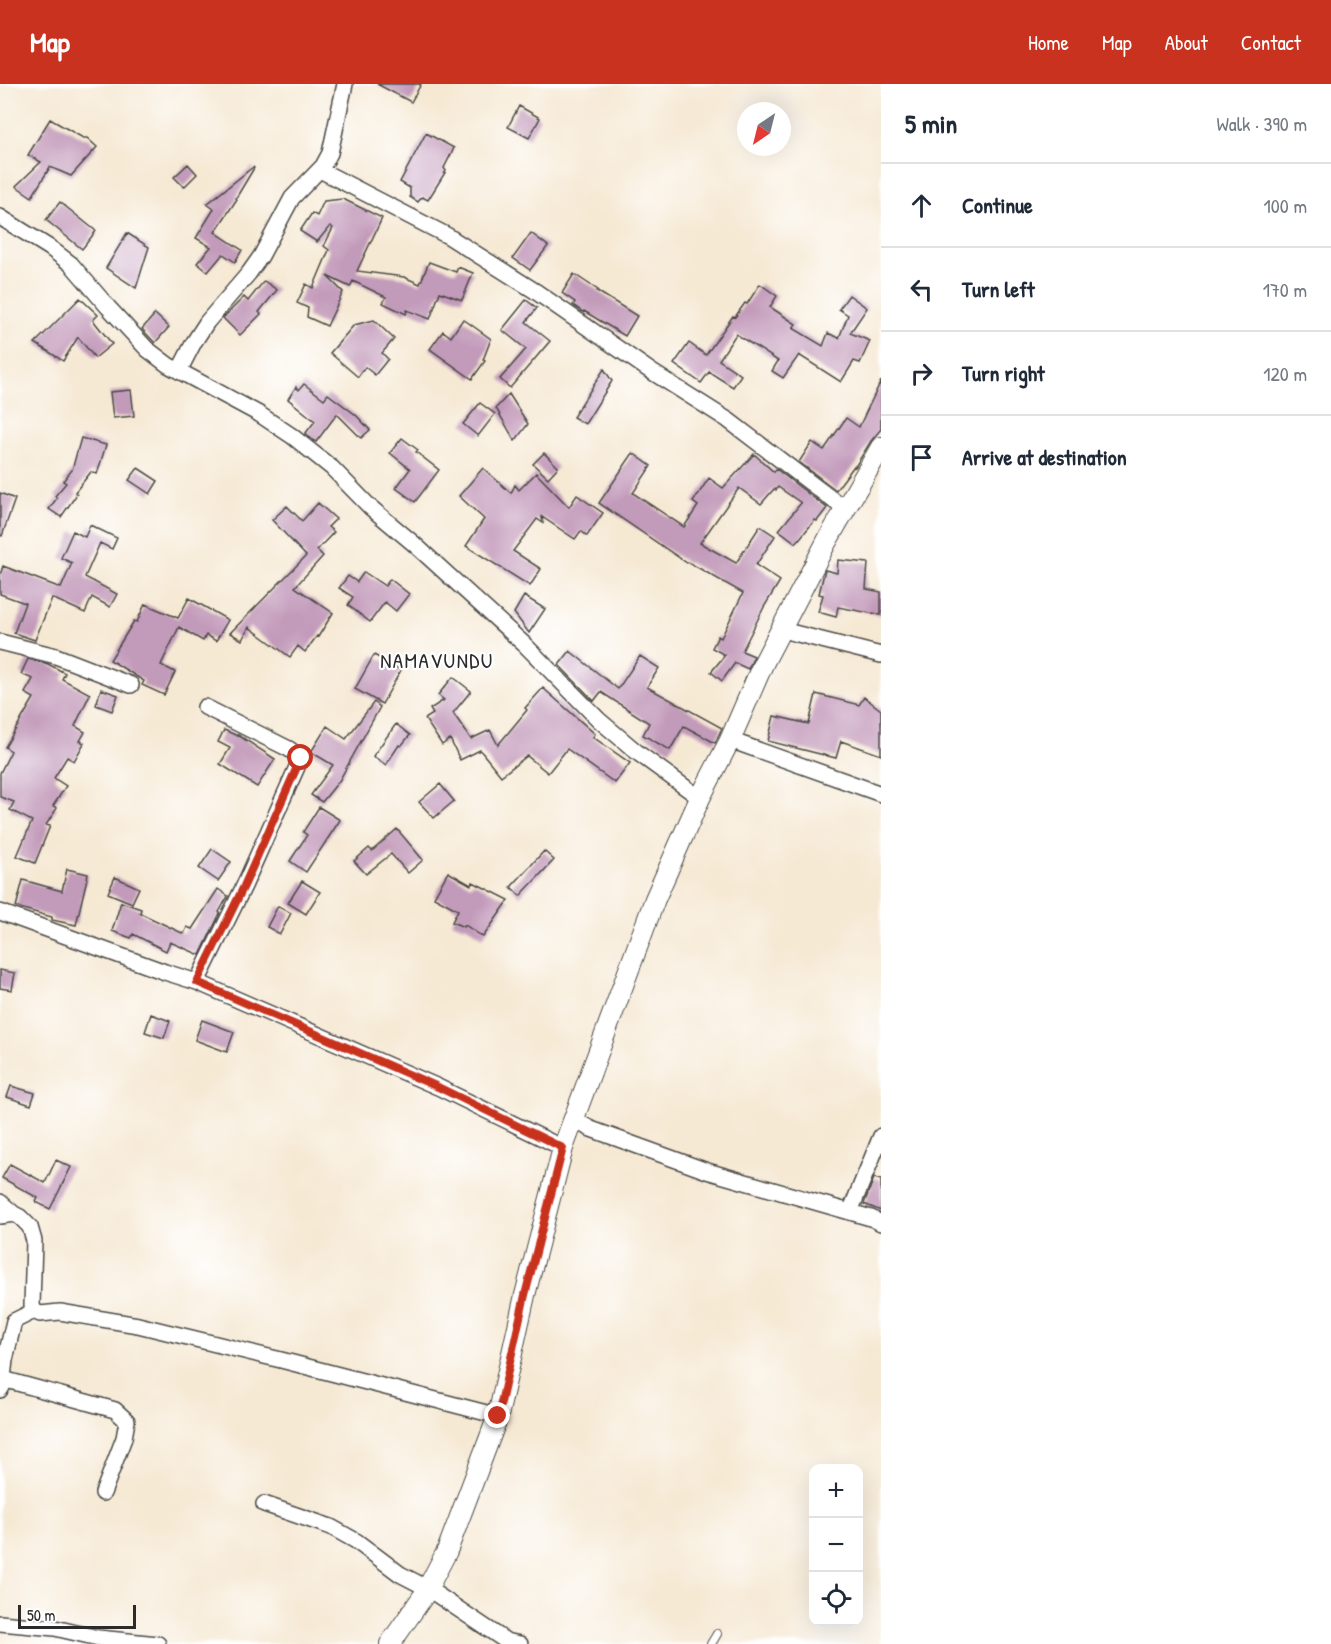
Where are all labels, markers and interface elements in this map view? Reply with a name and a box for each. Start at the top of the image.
text: Map [30,23,70,61]
text: Home [1028,28,1069,57]
text: Map [1102,28,1132,57]
text: About [1165,28,1208,57]
text: Contact [1241,28,1301,57]
north arrow [737,102,791,156]
text: 5 min [905,106,957,141]
text: Walk · 390 m [1217,110,1307,137]
icon: ahead [905,189,938,222]
text: Continue [962,190,1033,220]
text: 100 m [1264,192,1307,219]
icon: left [905,273,938,306]
text: Turn left [962,274,1035,304]
text: 170 m [1263,276,1307,303]
icon: right [905,357,938,390]
text: Turn right [962,358,1045,388]
text: 120 m [1263,360,1307,387]
icon: arrive [905,441,938,474]
text: Arrive at destination [962,442,1127,472]
district label: NAMAVUNDU [380,646,494,675]
route start [287,744,313,770]
route end [484,1402,510,1428]
map controls [809,1464,863,1626]
button: + [809,1464,863,1518]
button: − [809,1518,863,1572]
button: locate [809,1572,863,1626]
scale bar [18,1602,136,1630]
text: 50 m [27,1604,56,1626]

